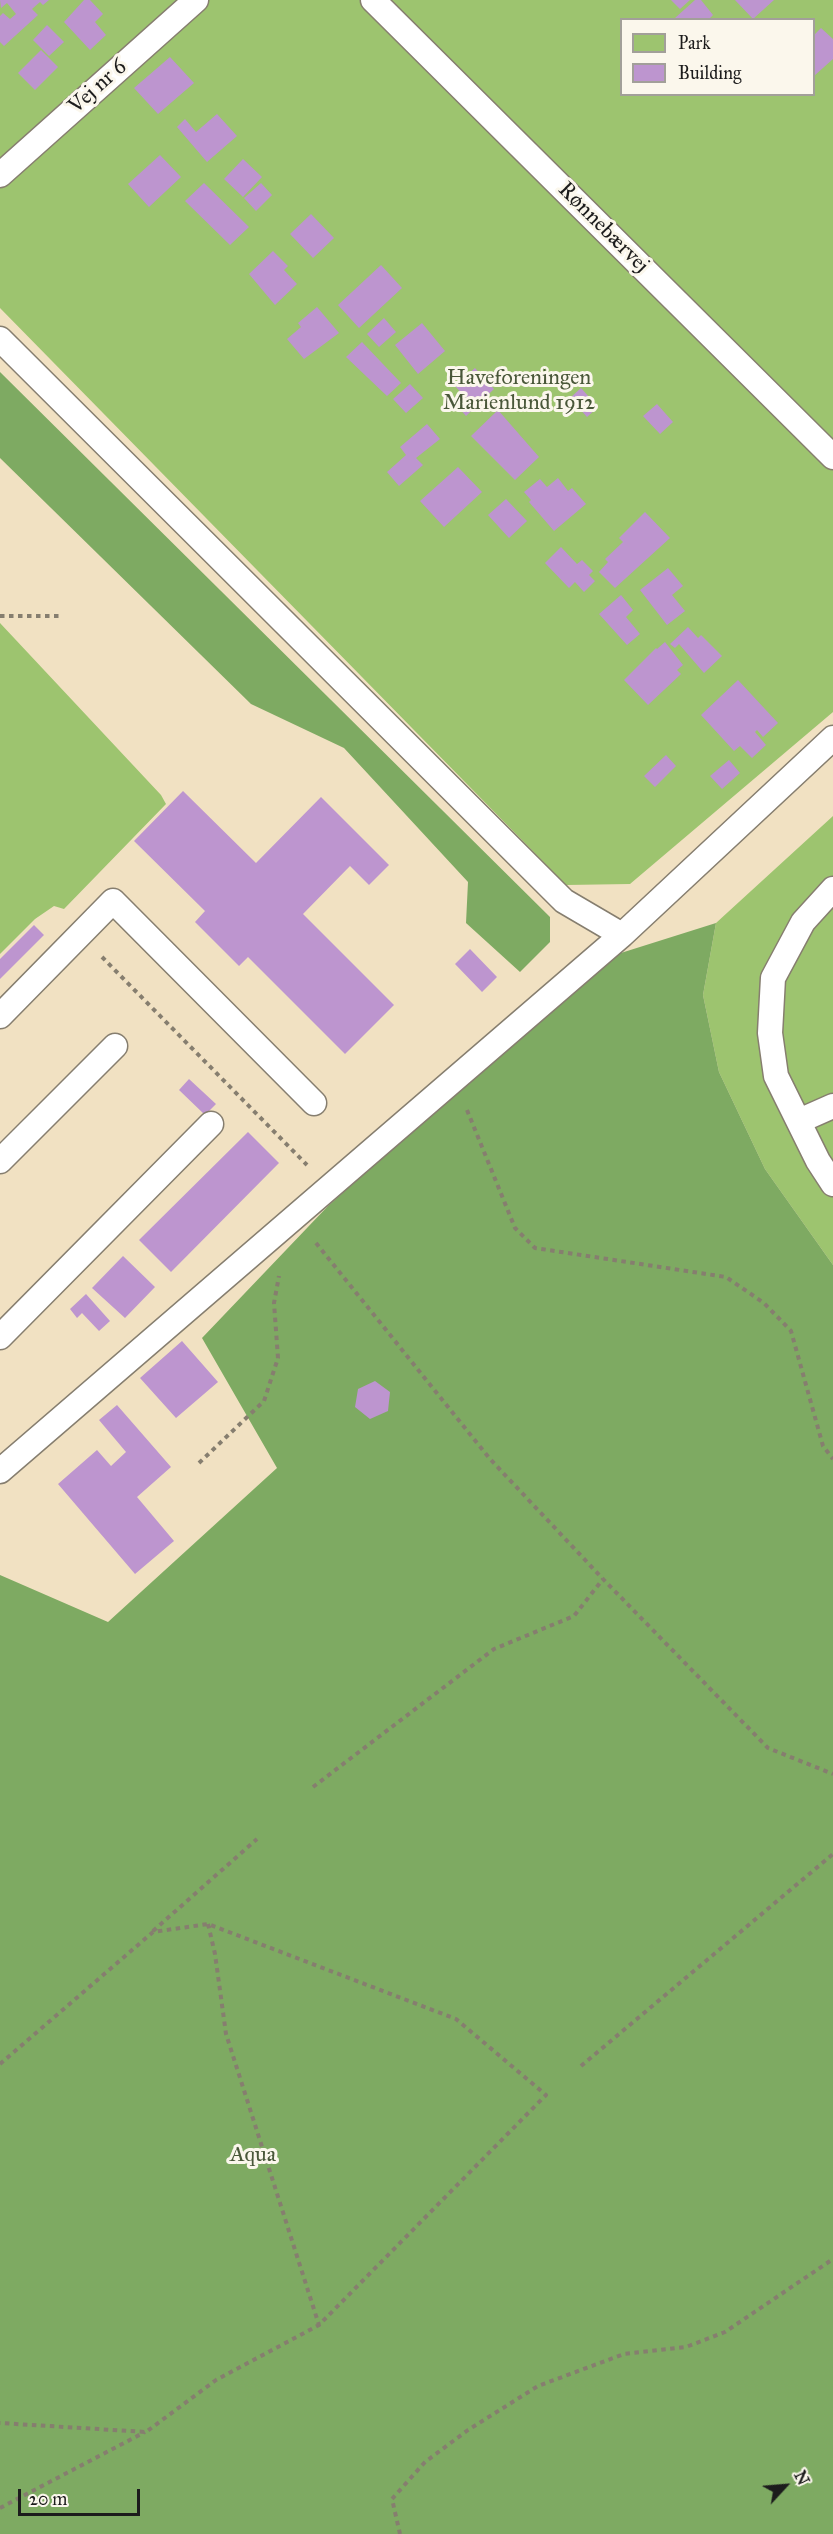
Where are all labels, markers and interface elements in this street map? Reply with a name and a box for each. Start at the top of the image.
legend [620,18,815,96]
text: Park [678,32,711,54]
street label: Vej nr 6 [63,54,133,120]
text: Building [678,62,741,84]
street label: Rønnebærvej [552,177,654,279]
park label: Haveforeningen Marienlund 1912 [443,366,595,418]
park label: Aqua [230,2143,276,2169]
north arrow [755,2456,815,2516]
text: N [790,2468,813,2488]
scale bar [21,2477,142,2515]
text: 20 m [29,2488,67,2510]

